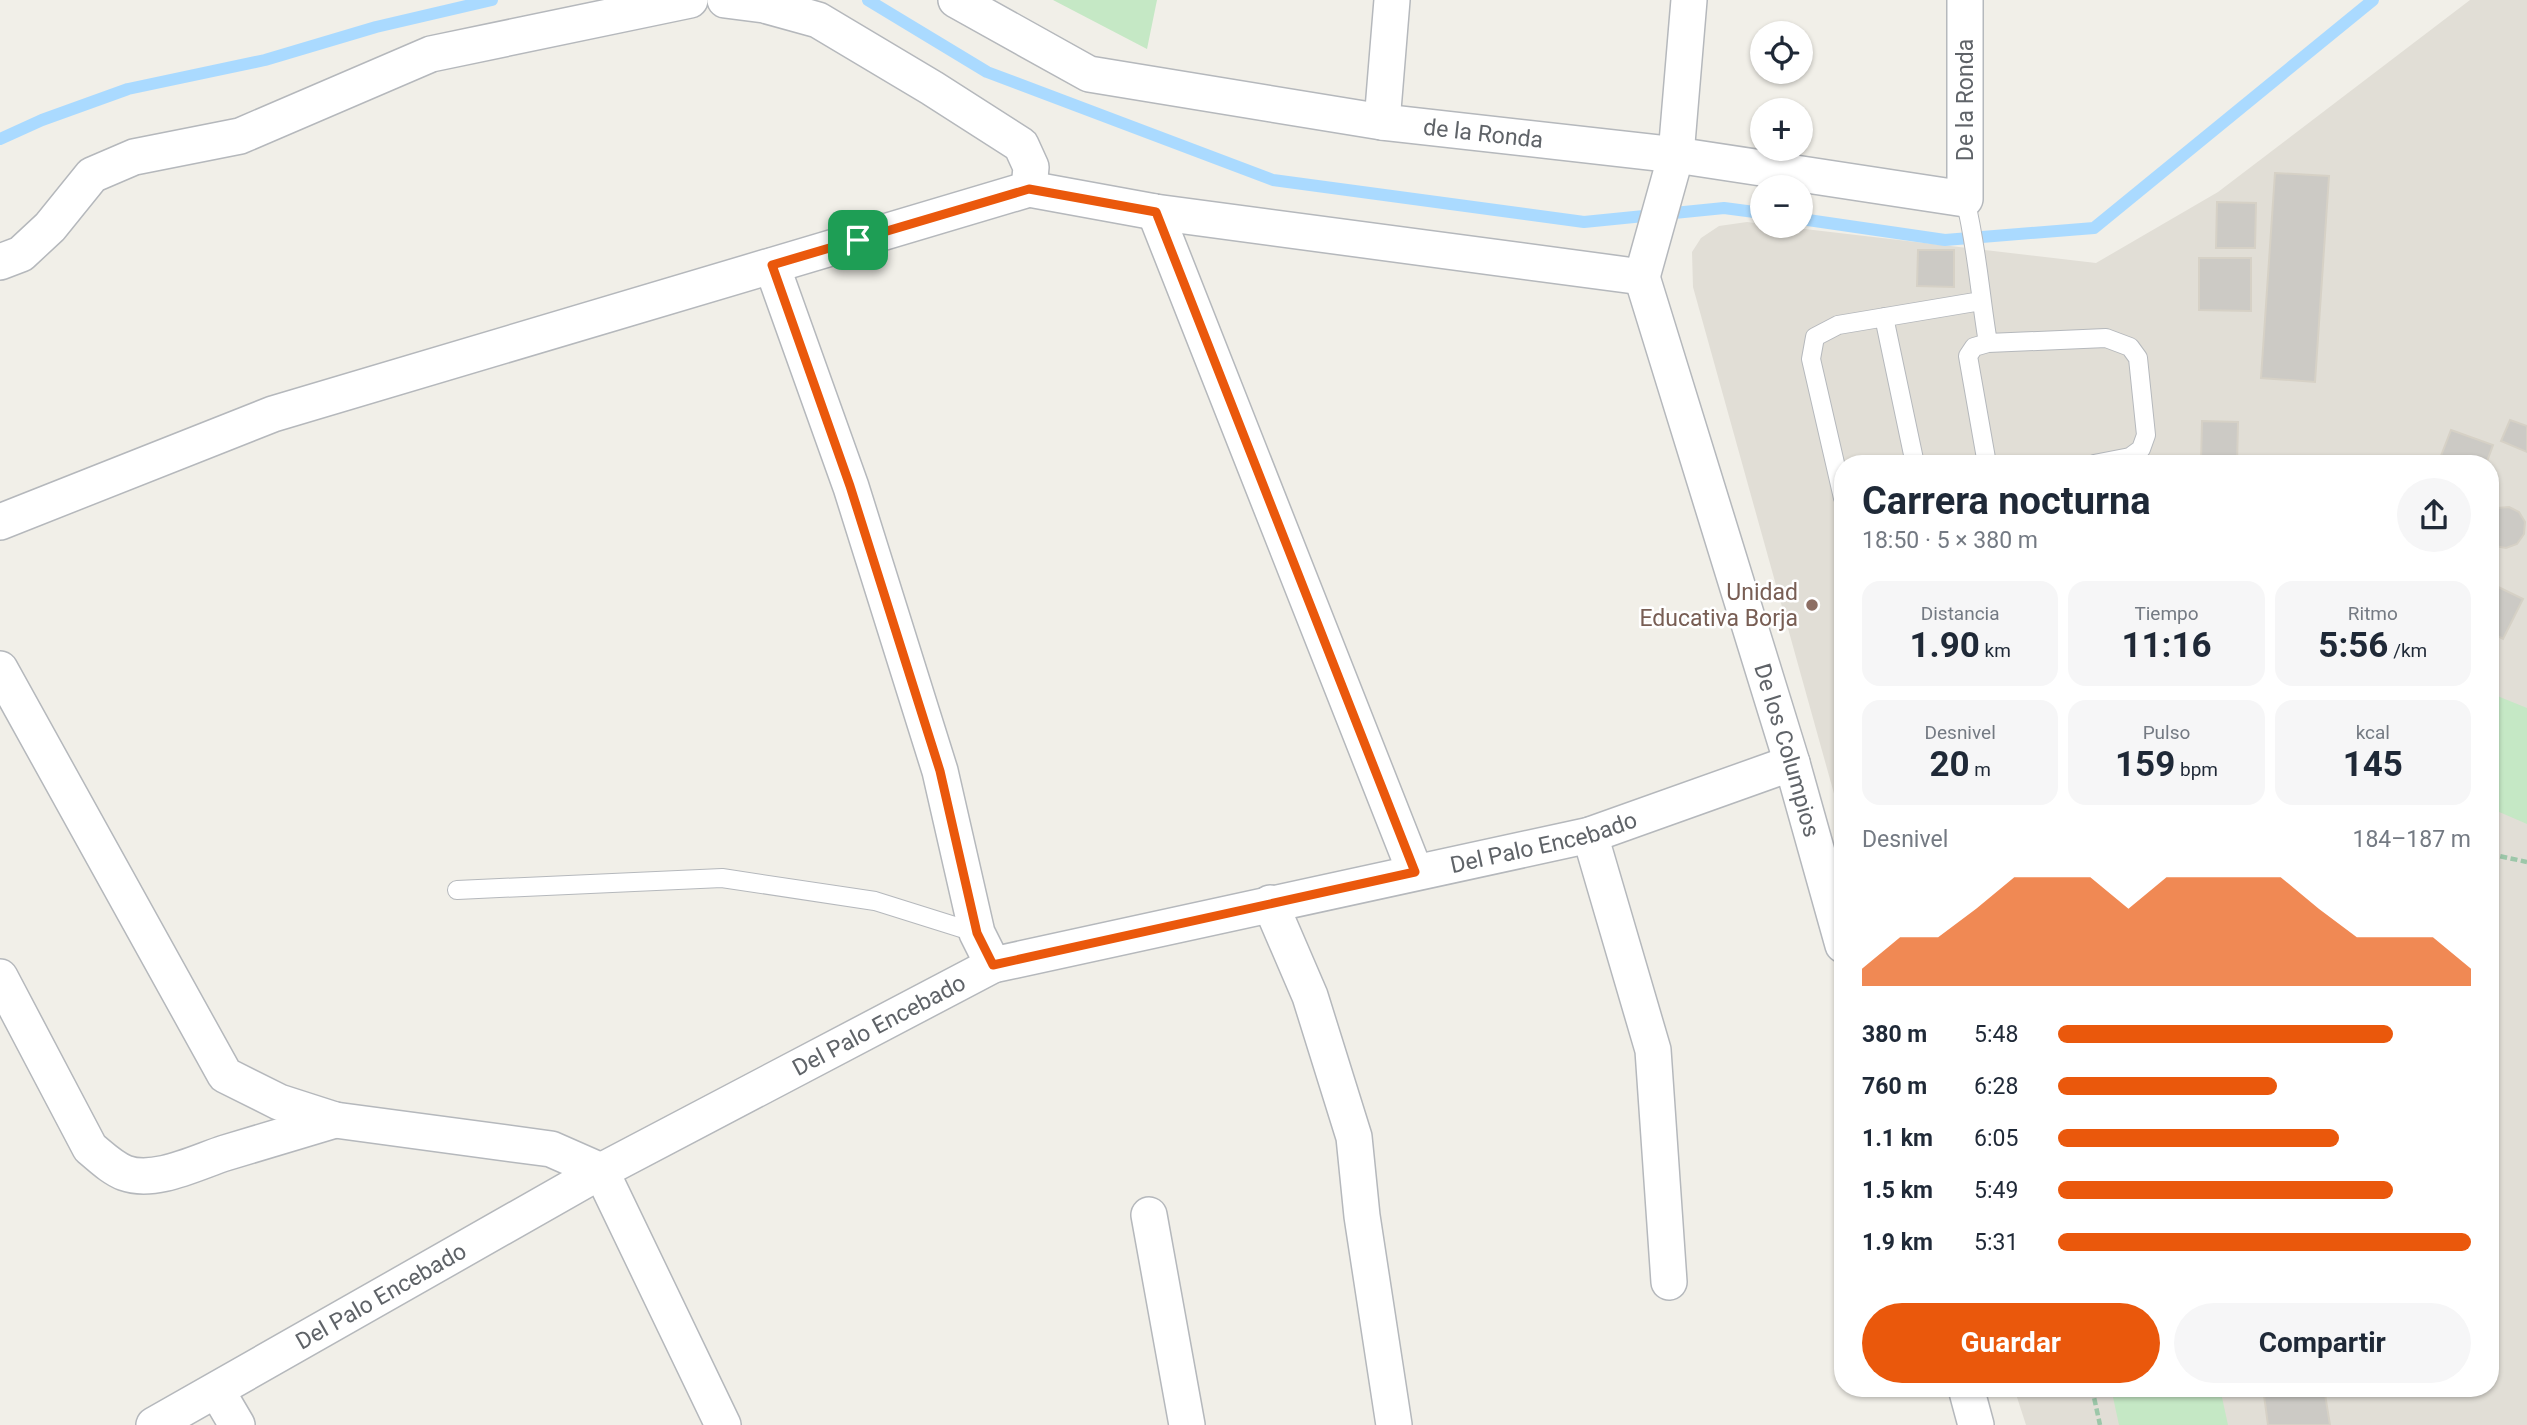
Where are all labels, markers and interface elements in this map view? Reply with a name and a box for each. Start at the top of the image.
map controls [1750,21,1813,238]
button: locate [1750,21,1813,84]
street label: De la Ronda [1952,39,1979,161]
button: + [1750,98,1813,161]
street label: de la Ronda [1422,113,1545,153]
button: − [1750,175,1813,238]
pin [828,210,888,270]
icon: arrive [839,221,877,259]
button: share [2397,478,2471,552]
text: Carrera nocturna [1862,479,2151,523]
text: 18:50 · 5 × 380 m [1862,527,2038,554]
place label: Unidad Educativa Borja [1639,579,1798,632]
marker: Unidad Educativa Borja [1804,597,1820,613]
text: Distancia [1921,602,2000,625]
text: Tiempo [2134,602,2199,625]
text: Ritmo [2348,602,2398,625]
text: 1.90 [1909,625,1980,666]
text: 11:16 [2121,625,2212,666]
text: 5:56 [2318,625,2388,666]
text: km [1980,639,2011,662]
text: /km [2388,639,2427,662]
street label: De los Columpios [1749,660,1826,840]
text: Desnivel [1925,721,1996,744]
text: Pulso [2143,721,2190,744]
text: kcal [2356,721,2390,744]
text: 20 [1929,744,1970,785]
text: 159 [2115,744,2175,785]
text: 145 [2343,744,2403,785]
text: m [1970,758,1991,781]
text: bpm [2175,758,2218,781]
street label: Del Palo Encebado [1448,806,1641,879]
text: Desnivel [1862,826,1948,853]
text: 184–187 m [2352,826,2471,853]
street label: Del Palo Encebado [788,968,970,1081]
text: 380 m [1862,1021,1927,1048]
text: 5:48 [1974,1021,2018,1048]
text: 760 m [1862,1073,1927,1100]
text: 6:28 [1974,1073,2018,1100]
text: 1.1 km [1862,1125,1933,1152]
text: 6:05 [1974,1125,2018,1152]
text: 1.5 km [1862,1177,1933,1204]
text: 5:49 [1974,1177,2018,1204]
text: 1.9 km [1862,1229,1933,1256]
text: 5:31 [1974,1229,2018,1256]
street label: Del Palo Encebado [291,1237,471,1355]
button: Guardar [1862,1303,2160,1383]
button: Compartir [2174,1303,2471,1383]

